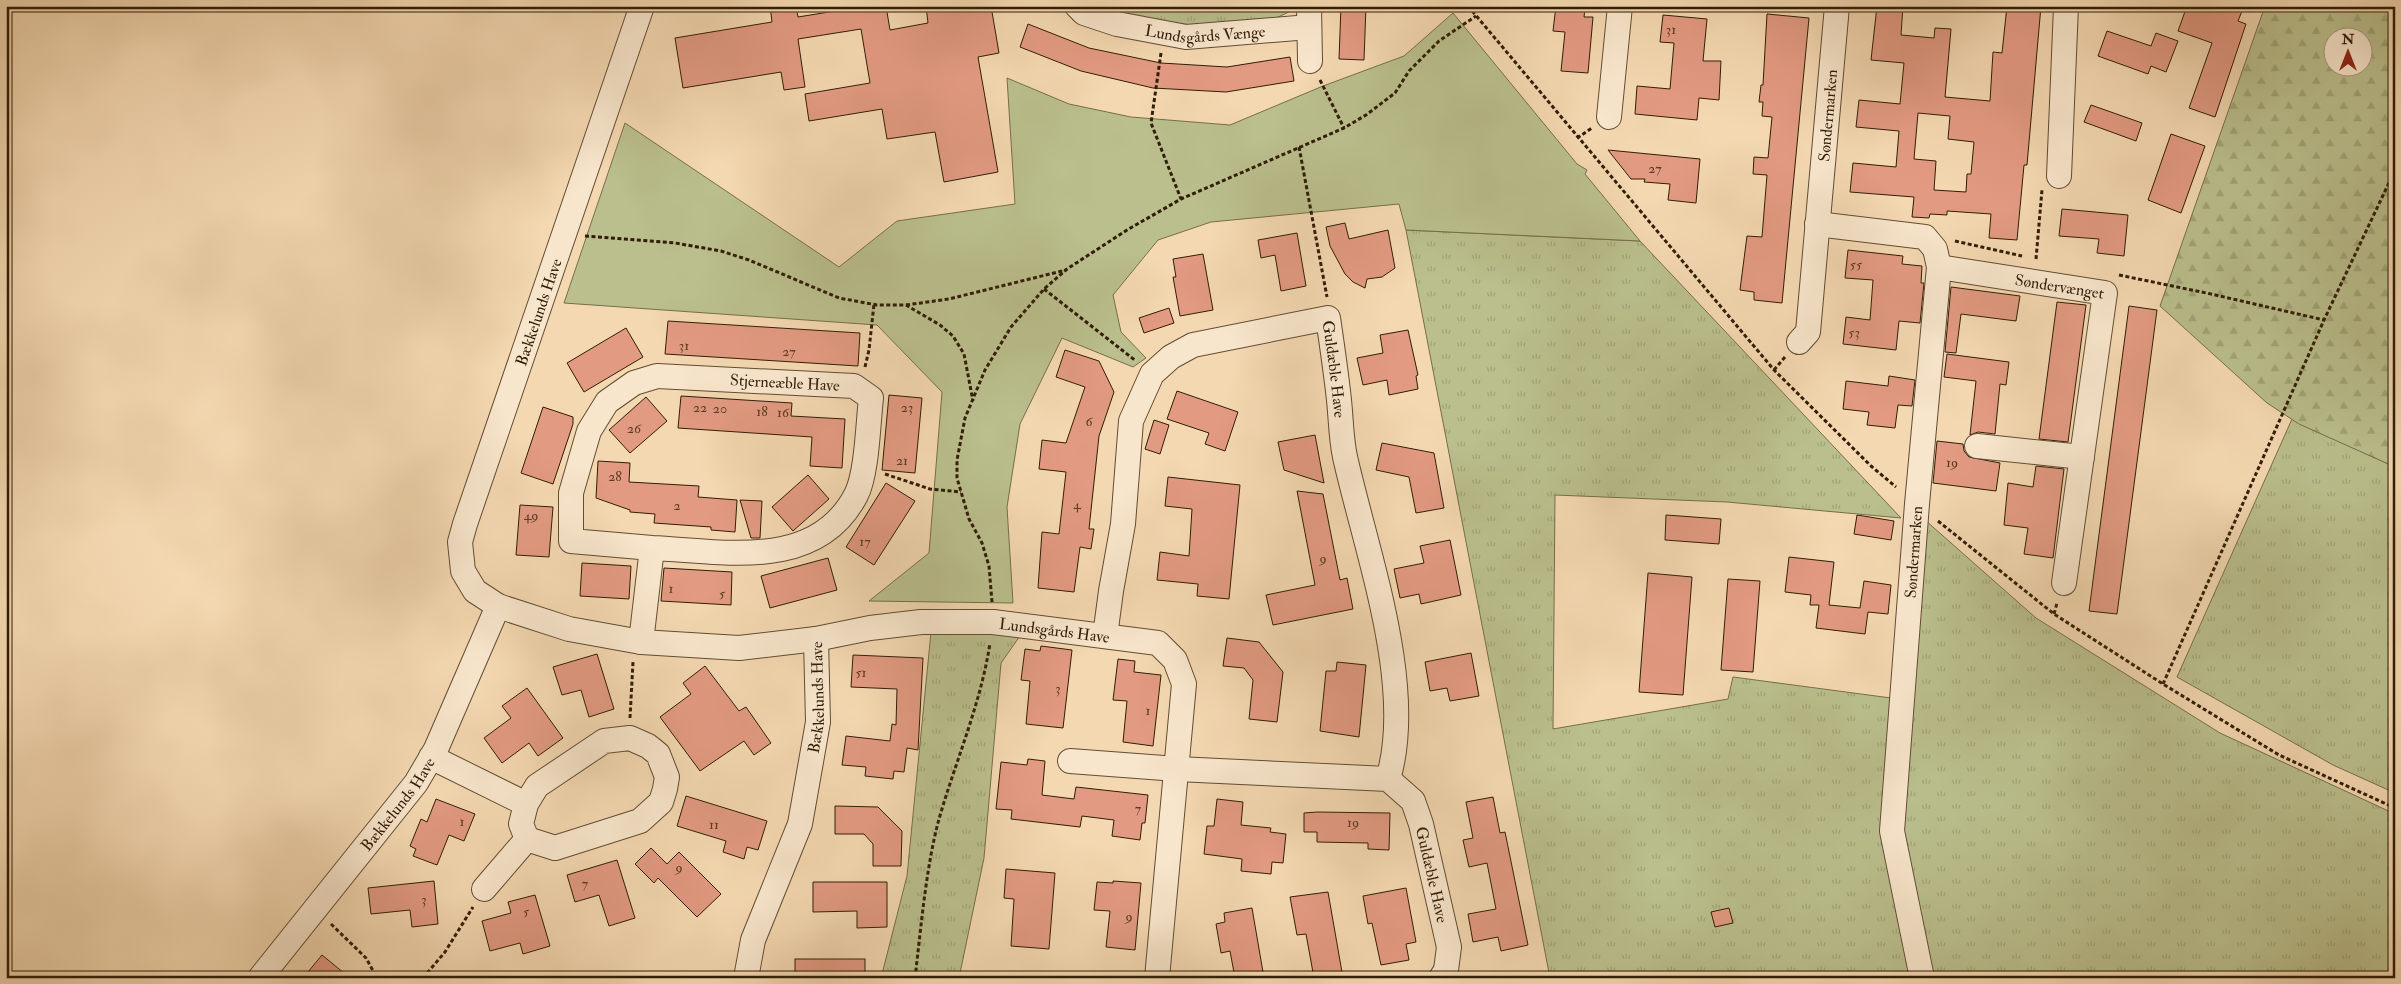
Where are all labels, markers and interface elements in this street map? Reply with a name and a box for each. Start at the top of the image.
street label: Lundsgårds Vænge [1143,20,1267,48]
house number: 31 [1666,21,1676,38]
north arrow [2324,28,2374,78]
text: N [2341,31,2355,48]
street label: Søndermarken [1814,68,1842,162]
house number: 27 [1648,160,1662,177]
street label: Bækkelunds Have [511,256,567,369]
house number: 55 [1850,256,1863,273]
street label: Søndervænget [2013,270,2105,304]
street label: Guldæble Have [1317,319,1349,419]
house number: 53 [1848,324,1860,341]
house number: 31 [679,337,689,354]
house number: 27 [782,343,796,360]
street label: Stjerneæble Have [730,370,841,396]
house number: 22 [693,399,707,416]
house number: 23 [901,399,913,416]
house number: 20 [713,400,727,417]
house number: 18 [756,403,768,420]
house number: 16 [777,404,790,421]
house number: 6 [1085,413,1093,430]
house number: 26 [627,420,642,437]
house number: 21 [896,452,908,469]
house number: 19 [1946,454,1958,471]
house number: 28 [608,468,622,485]
house number: 4 [1073,496,1082,513]
house number: 2 [673,497,681,514]
street label: Søndermarken [1901,505,1927,599]
house number: 49 [524,507,538,524]
house number: 17 [859,533,871,550]
house number: 9 [1318,550,1327,567]
house number: 1 [669,580,674,597]
house number: 5 [719,585,726,602]
street label: Lundsgårds Have [998,614,1111,648]
street label: Bækkelunds Have [804,641,829,755]
house number: 51 [855,664,867,681]
house number: 3 [1055,680,1061,697]
house number: 1 [1146,702,1151,719]
street label: Bækkelunds Have [357,754,440,855]
house number: 7 [1135,800,1142,817]
house number: 1 [460,813,465,830]
house number: 19 [1347,814,1359,831]
house number: 11 [709,816,719,833]
street label: Guldæble Have [1411,825,1452,925]
house number: 9 [674,859,683,876]
house number: 7 [582,875,589,892]
house number: 3 [421,891,427,908]
house number: 5 [523,903,530,920]
house number: 9 [1124,908,1133,925]

